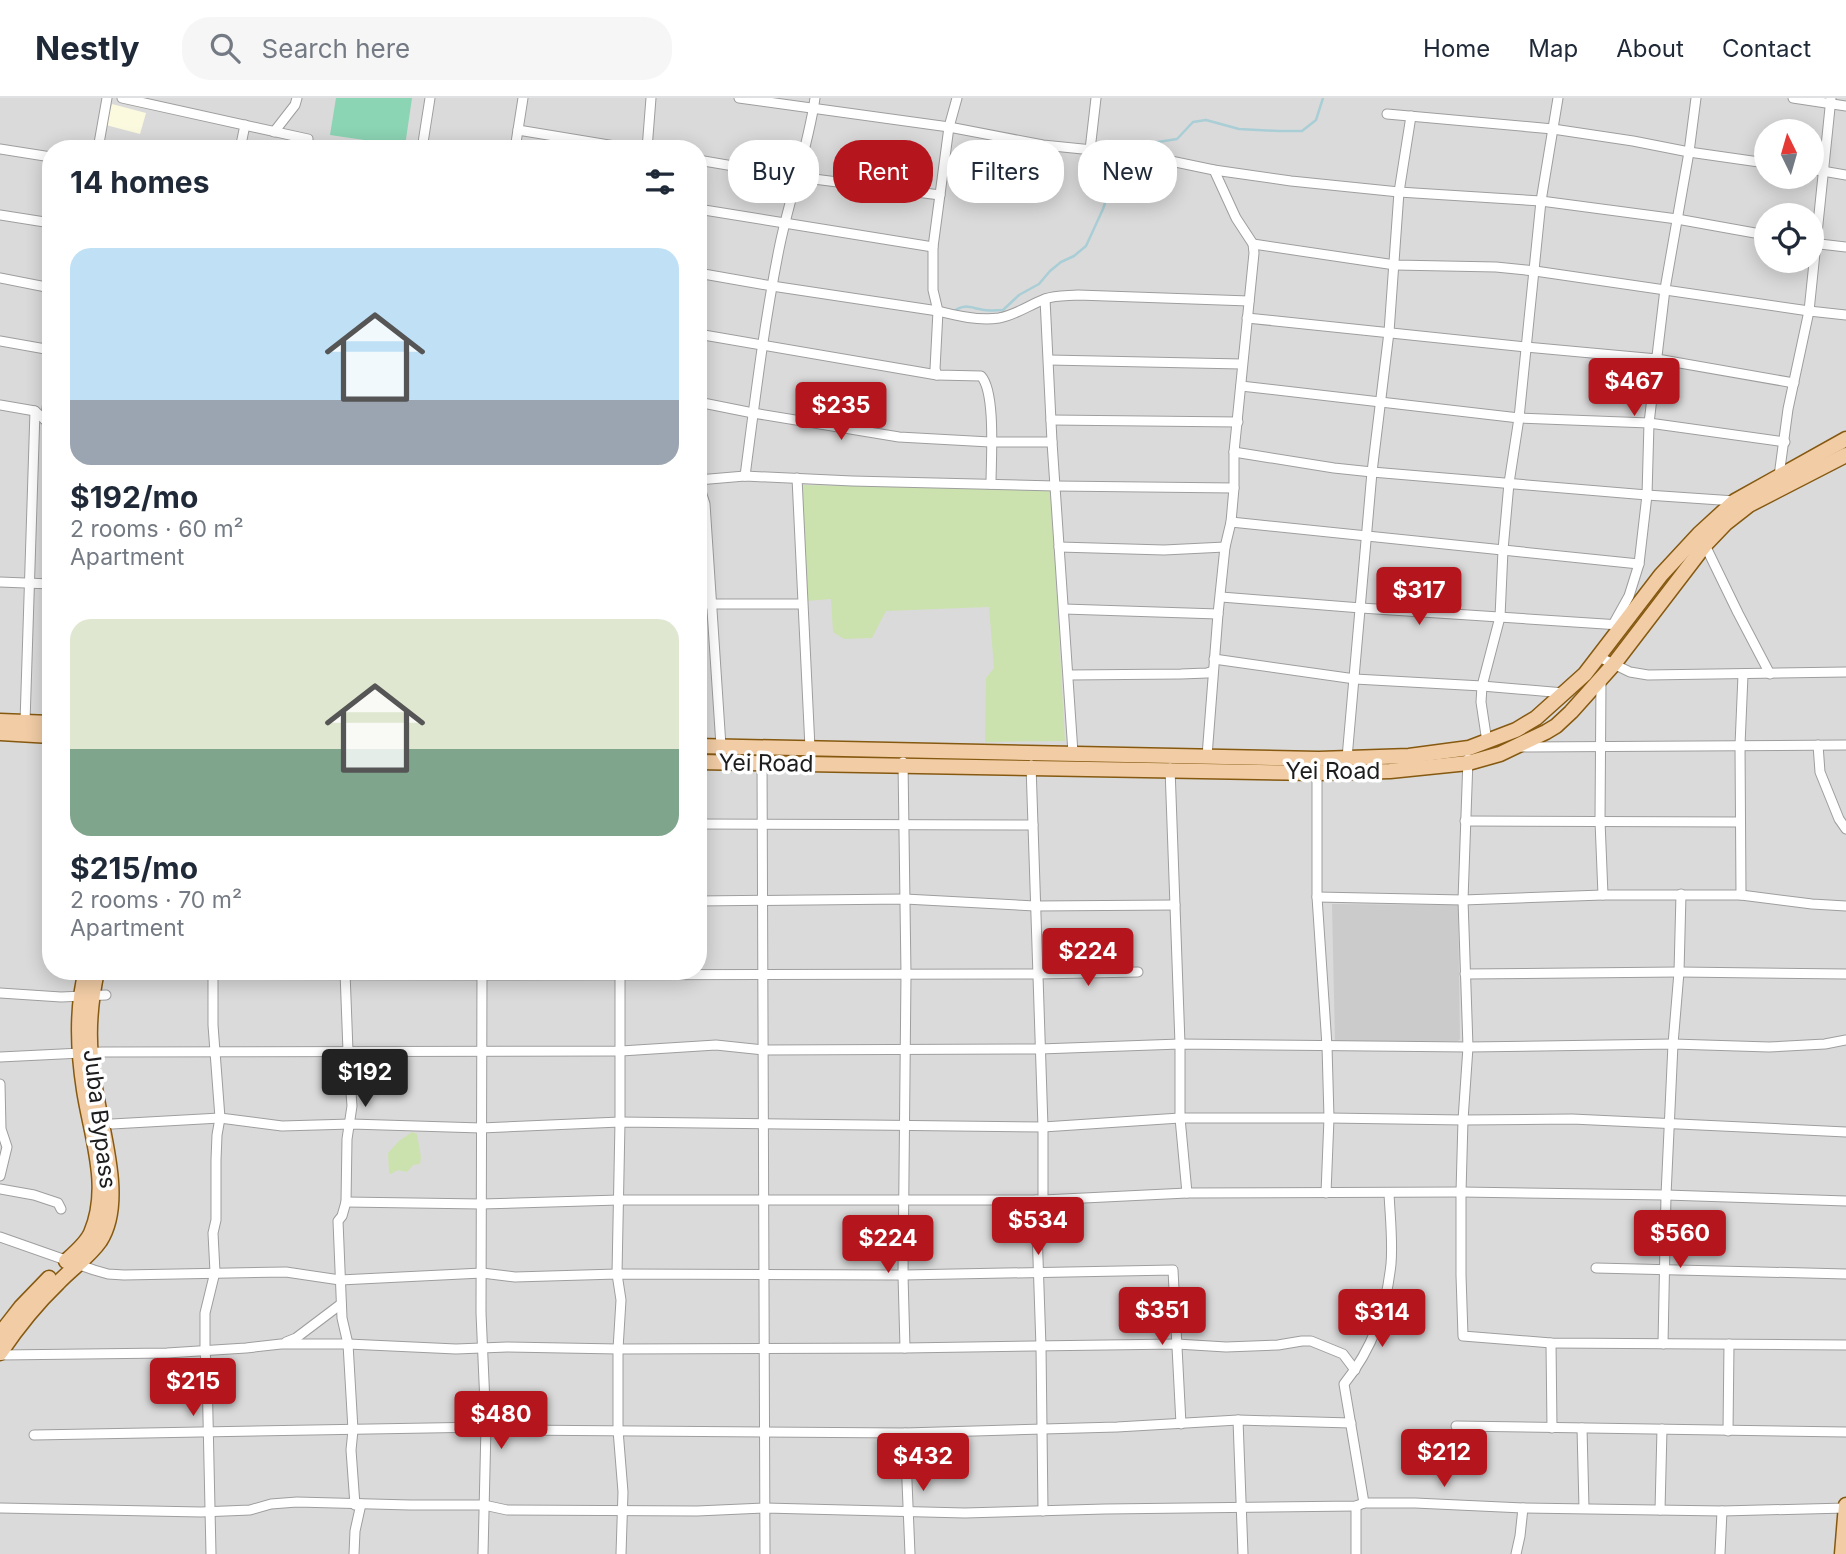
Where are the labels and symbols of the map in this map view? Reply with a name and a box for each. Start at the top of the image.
north arrow [1754,119,1824,189]
pin: $467 [1593,358,1675,418]
pin: $235 [800,382,882,442]
pin: $317 [1378,568,1460,627]
street label: Yei Road [718,748,814,778]
street label: Yei Road [1286,757,1380,785]
pin: $224 [1047,928,1129,988]
street label: Juba Bypass [78,1048,122,1190]
pin: $192 [324,1049,406,1109]
pin: $534 [997,1198,1079,1257]
pin: $560 [1639,1210,1721,1270]
pin: $224 [847,1216,929,1275]
pin: $351 [1121,1288,1203,1347]
pin: $314 [1341,1290,1423,1349]
pin: $215 [152,1358,234,1418]
pin: $480 [460,1392,542,1451]
pin: $212 [1403,1430,1485,1489]
pin: $432 [882,1434,964,1493]

